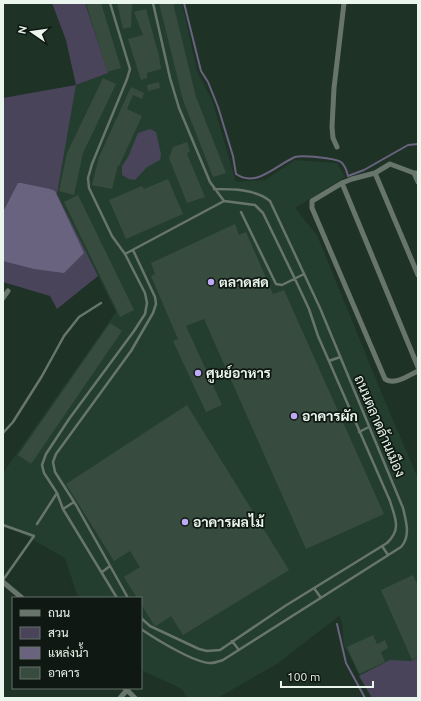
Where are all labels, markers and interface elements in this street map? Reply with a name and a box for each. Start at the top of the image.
north arrow [12,12,52,52]
text: N [15,24,29,35]
place label: ตลาดสด [219,274,269,290]
marker: ตลาดสด [206,277,216,287]
place label: ศูนย์อาหาร [206,364,271,384]
marker: ศูนย์อาหาร [193,368,203,378]
street label: ถนนตลาดล้านเมือง [351,372,410,479]
place label: อาคารผัก [302,408,358,424]
marker: อาคารผัก [289,411,299,421]
place label: อาคารผลไม้ [193,513,265,530]
marker: อาคารผลไม้ [180,517,190,527]
legend [12,597,142,689]
text: ถนน [48,606,71,619]
text: สวน [48,626,69,639]
text: แหล่งน้ำ [48,642,88,659]
scale bar [281,663,373,689]
text: อาคาร [48,666,80,679]
text: 100 m [287,670,320,683]

